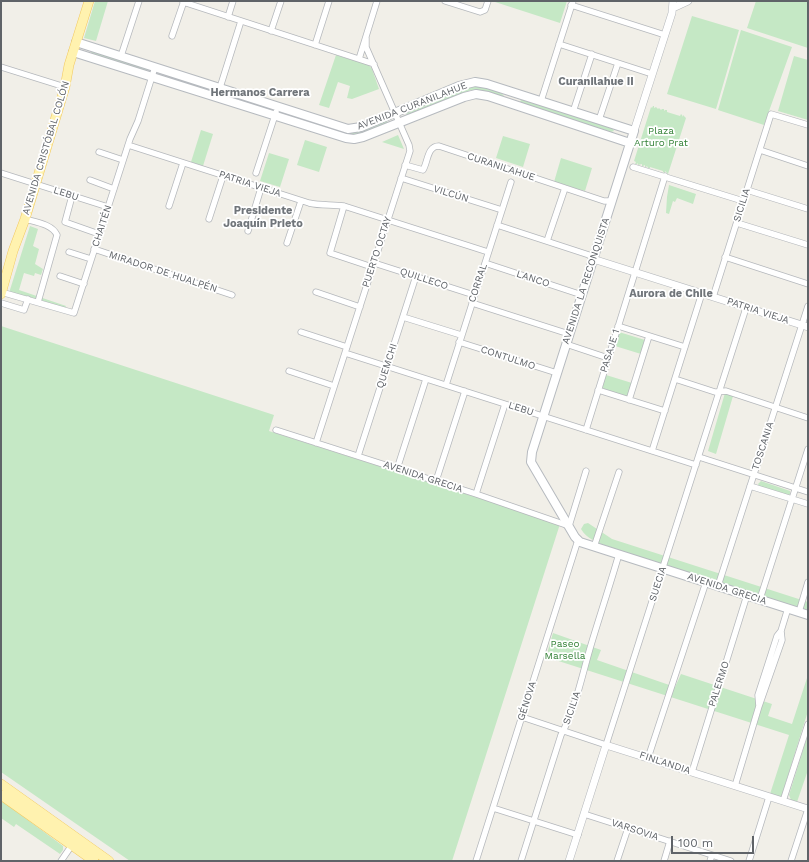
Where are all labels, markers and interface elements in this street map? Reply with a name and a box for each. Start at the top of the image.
district label: Curanilahue II [558,75,634,89]
street label: AVENIDA CURANILAHUE [355,79,469,133]
street label: AVENIDA CRISTÓBAL COLÓN [20,80,72,216]
district label: Hermanos Carrera [210,86,310,100]
park label: Plaza Arturo Prat [634,125,688,148]
street label: CURANILAHUE [465,150,537,184]
street label: PATRIA VIEJA [217,168,283,200]
street label: VILCÚN [432,183,470,205]
street label: LEBU [52,184,80,204]
street label: SICILIA [731,187,753,223]
street label: CHAITÉN [90,203,114,249]
district label: Presidente Joaquín Prieto [223,204,303,230]
street label: PUERTO OCTAY [360,215,394,289]
street label: AVENIDA LA RECONQUISTA [560,216,612,346]
street label: MIRADOR DE HUALPÉN [107,249,219,295]
street label: CORRAL [466,262,490,304]
street label: QUILLECO [398,266,450,292]
street label: LANCO [515,268,551,290]
district label: Aurora de Chile [629,287,713,301]
street label: PATRIA VIEJA [725,295,791,327]
street label: PASAJE 1 [598,328,622,374]
street label: QUEMCHI [374,342,400,390]
street label: CONTULMO [479,344,537,372]
street label: LEBU [507,399,535,419]
street label: TOSCANIA [750,420,776,472]
street label: AVENIDA GRECIA [382,459,464,495]
street label: SUECIA [647,565,669,603]
street label: AVENIDA GRECIA [686,571,768,607]
park label: Paseo Marsella [545,638,585,662]
street label: PALERMO [706,660,732,708]
street label: GÉNOVA [515,680,539,722]
street label: SICILIA [561,690,583,726]
street label: FINLANDIA [638,749,692,777]
street label: VARSOVIA [610,817,660,843]
scale bar [673,828,756,854]
text: 100 m [678,836,713,850]

